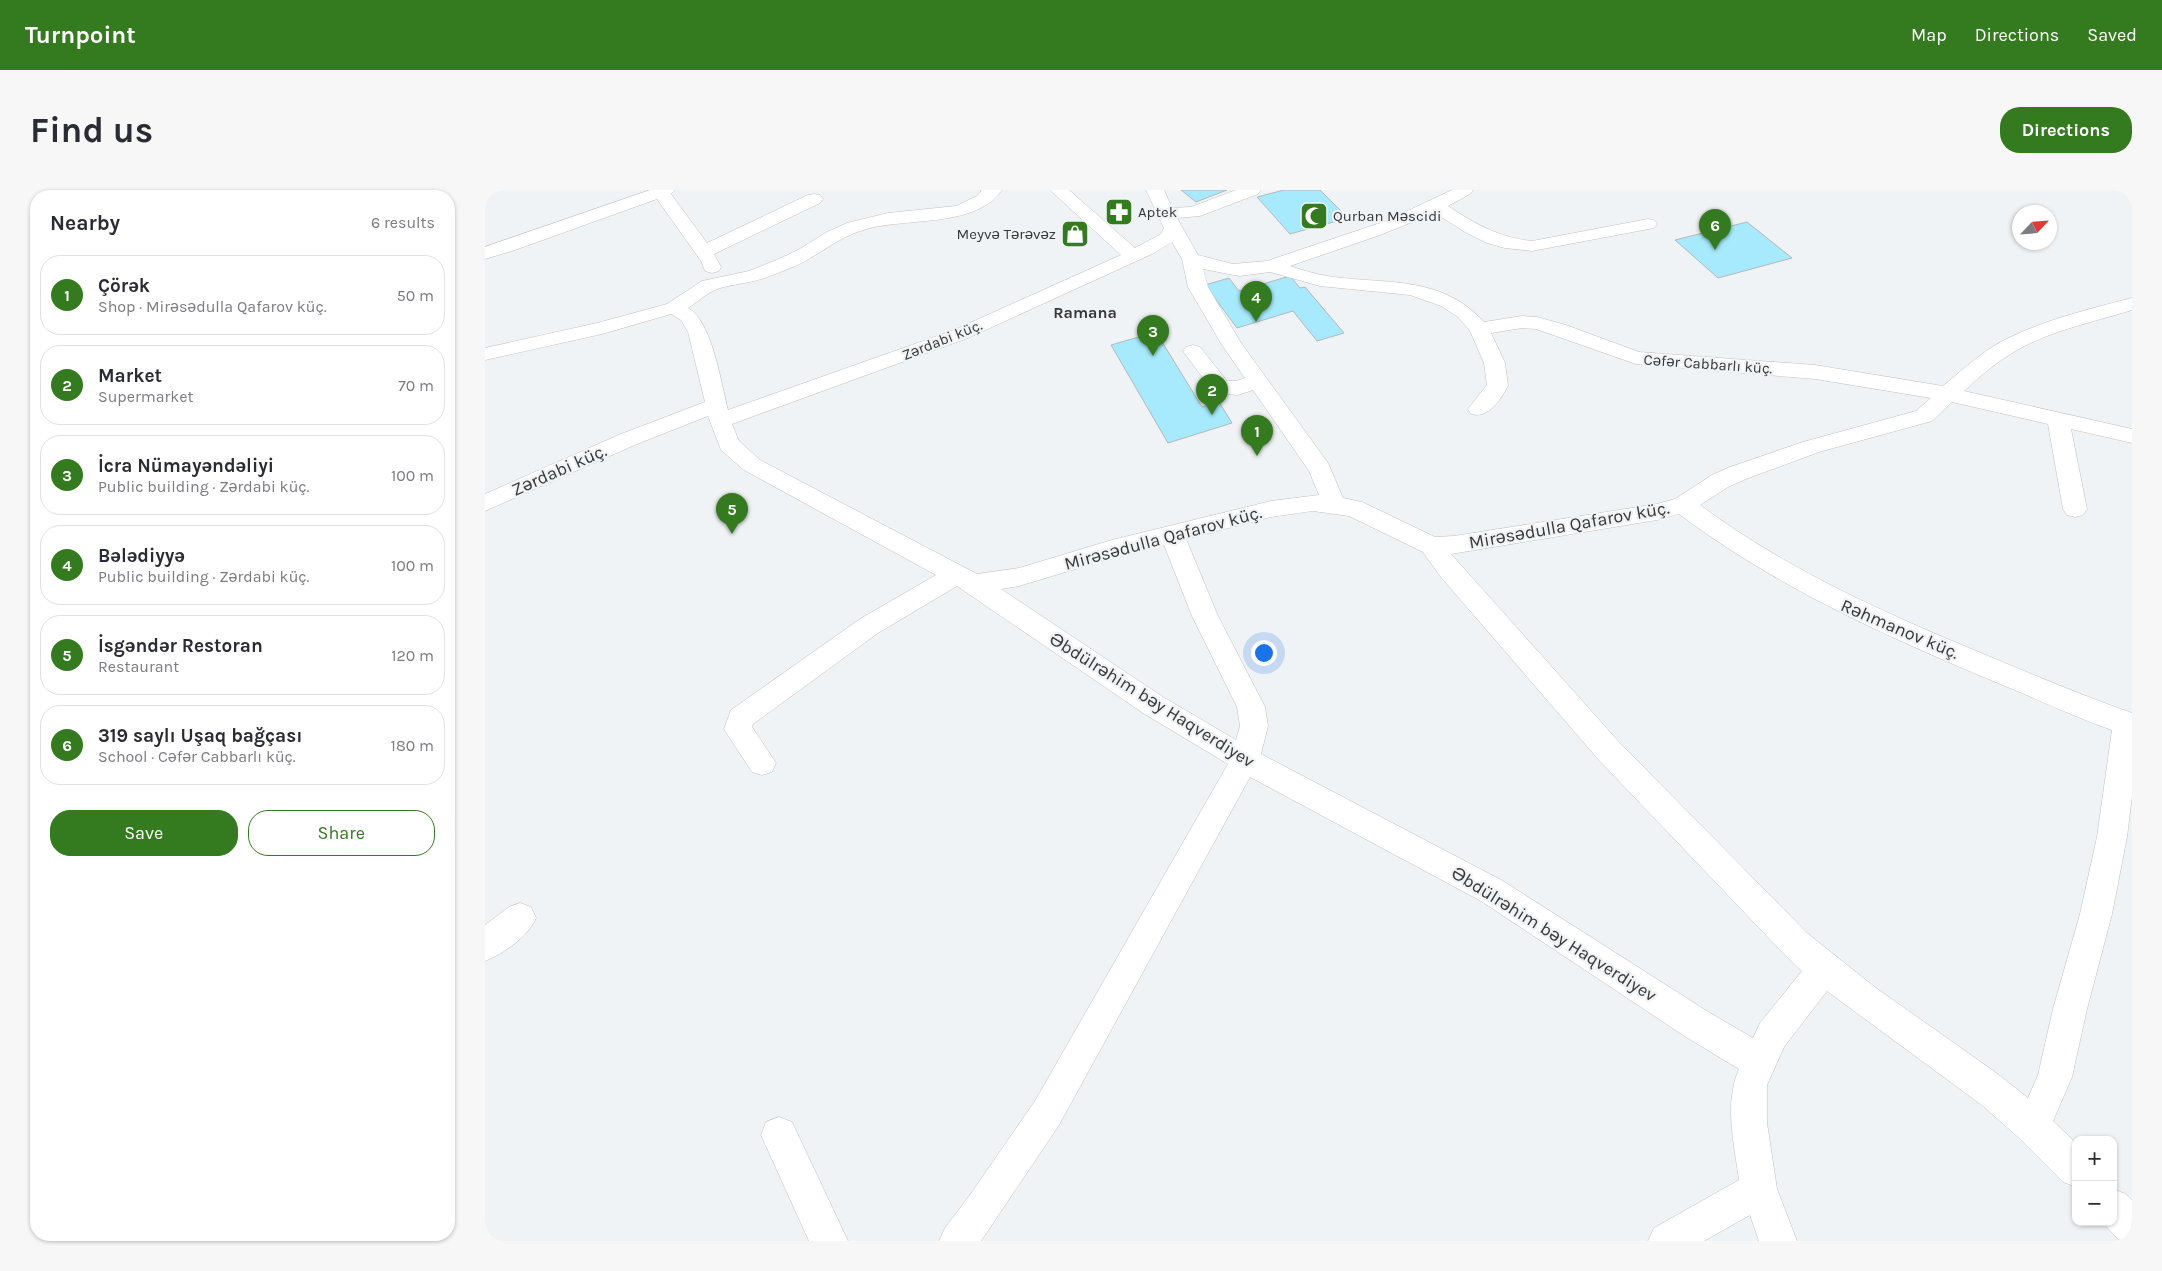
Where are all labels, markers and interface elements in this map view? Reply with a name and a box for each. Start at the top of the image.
text: Turnpoint [25,21,136,49]
text: Map [1911,24,1947,46]
text: Directions [1975,24,2059,46]
text: Saved [2087,24,2137,46]
button: Directions [2000,107,2132,153]
text: Find us [30,110,153,151]
pharmacy icon: Aptek [1104,197,1134,227]
mosque icon: Qurban Məscidi [1299,201,1329,231]
place label: Aptek [1138,203,1177,221]
north arrow [2012,205,2057,250]
place label: Qurban Məscidi [1333,207,1442,225]
pin: 6 [1699,209,1731,250]
text: Nearby [50,211,120,235]
text: 6 results [371,213,435,232]
shop icon: Meyvə Tərəvəz [1060,219,1090,249]
place label: Meyvə Tərəvəz [957,225,1056,243]
text: Çörək [98,275,150,297]
pin: 4 [1240,281,1272,322]
text: 1 [64,286,70,305]
text: 50 m [397,286,434,305]
text: Shop · Mirəsədulla Qafarov küç. [98,297,327,316]
district label: Ramana [1053,303,1117,322]
pin: 3 [1137,315,1169,356]
street label: Zərdabi küç. [899,316,985,364]
street label: Cəfər Cabbarlı küç. [1643,351,1773,378]
text: Market [98,365,162,387]
pin: 2 [1196,374,1228,415]
text: 2 [62,376,72,395]
text: 70 m [398,376,434,395]
text: Supermarket [98,387,194,406]
pin: 1 [1241,415,1273,456]
street label: Zərdabi küç. [508,439,610,501]
text: İcra Nümayəndəliyi [98,455,274,477]
text: 3 [62,466,72,485]
text: 100 m [391,466,434,485]
text: Public building · Zərdabi küç. [98,477,309,496]
pin: 5 [716,493,748,534]
street label: Mirəsədulla Qafarov küç. [1467,497,1671,553]
street label: Mirəsədulla Qafarov küç. [1062,501,1264,575]
text: Bələdiyyə [98,545,185,567]
text: 4 [62,556,72,575]
text: 100 m [391,556,434,575]
text: Public building · Zərdabi küç. [98,567,309,586]
street label: Rəhmanov küç. [1838,594,1962,664]
street label: Əbdülrəhim bəy Haqverdiyev [1045,628,1259,772]
text: İsgəndər Restoran [98,635,263,657]
your location [1251,640,1277,666]
text: 5 [62,646,72,665]
text: 120 m [391,646,434,665]
text: Restaurant [98,657,179,676]
text: 319 saylı Uşaq bağçası [98,725,302,747]
text: 6 [62,736,72,755]
text: 180 m [391,736,434,755]
text: School · Cəfər Cabbarlı küç. [98,747,296,766]
button: Save [50,810,238,856]
button: Share [248,810,435,856]
street label: Əbdülrəhim bəy Haqverdiyev [1447,862,1661,1006]
map controls [2072,1136,2117,1226]
button: + [2072,1136,2117,1181]
button: − [2072,1181,2117,1226]

